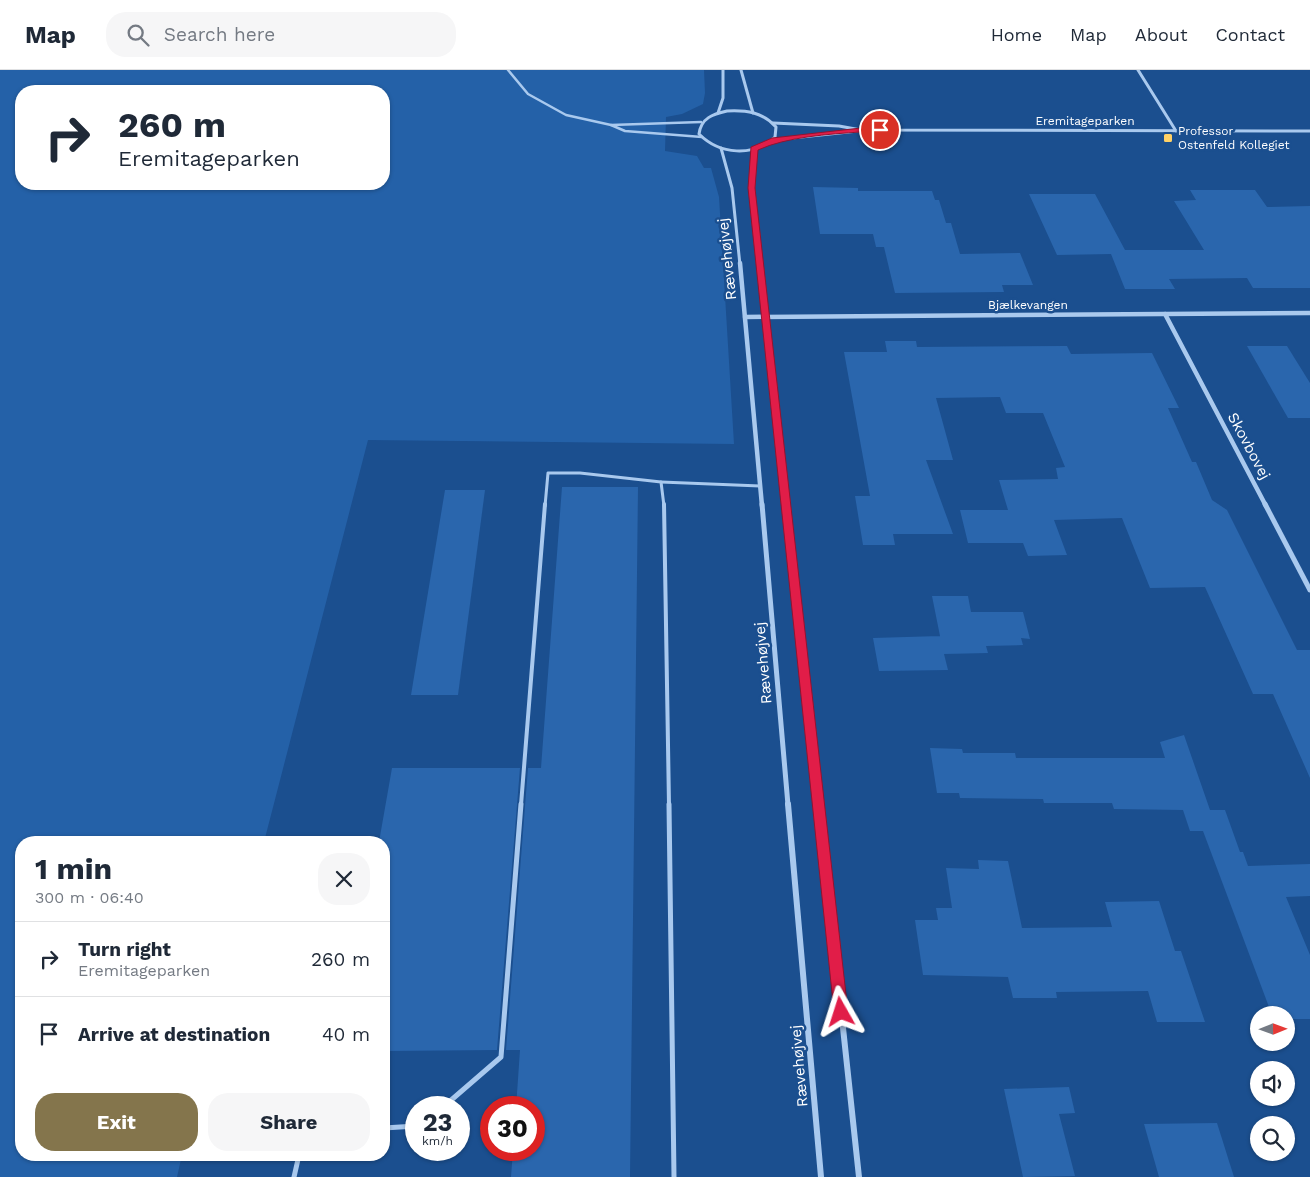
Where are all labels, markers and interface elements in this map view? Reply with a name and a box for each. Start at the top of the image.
search box [106,12,456,57]
text: Map [25,21,76,49]
icon: search [124,21,152,49]
text: Search here [164,23,275,46]
text: Home [991,24,1042,45]
text: Map [1070,24,1107,45]
text: About [1135,24,1187,45]
text: Contact [1215,24,1285,45]
text: 260 m [118,104,226,146]
icon: right [35,105,100,170]
pin [859,109,901,151]
street label: Eremitageparken [1035,114,1135,128]
icon: arrive [866,116,894,144]
place label: Professor Ostenfeld Kollegiet [1178,124,1290,152]
marker: Professor Ostenfeld Kollegiet [1162,132,1174,144]
text: Eremitageparken [118,146,300,171]
street label: Rævehøjvej [714,217,740,301]
street label: Bjælkevangen [988,298,1068,312]
street label: Skovbovej [1224,409,1274,483]
street label: Rævehøjvej [750,621,776,705]
text: 1 min [35,851,112,886]
button: close [318,853,370,905]
text: 300 m · 06:40 [35,888,144,907]
text: Turn right [78,938,171,961]
icon: right [35,945,63,973]
text: 260 m [311,948,370,971]
text: Eremitageparken [78,961,210,980]
position arrow [814,985,866,1037]
north arrow [1250,1006,1295,1051]
map controls [1250,1006,1295,1161]
icon: arrive [35,1020,63,1048]
text: Arrive at destination [78,1023,270,1046]
text: 40 m [322,1023,370,1046]
street label: Rævehøjvej [786,1024,812,1108]
button: sound [1250,1061,1295,1106]
button: Exit [35,1093,198,1151]
button: Share [208,1093,370,1151]
speed limit sign: 30 [480,1096,545,1161]
text: 23 [423,1108,452,1137]
button: search [1250,1116,1295,1161]
text: km/h [422,1134,453,1148]

